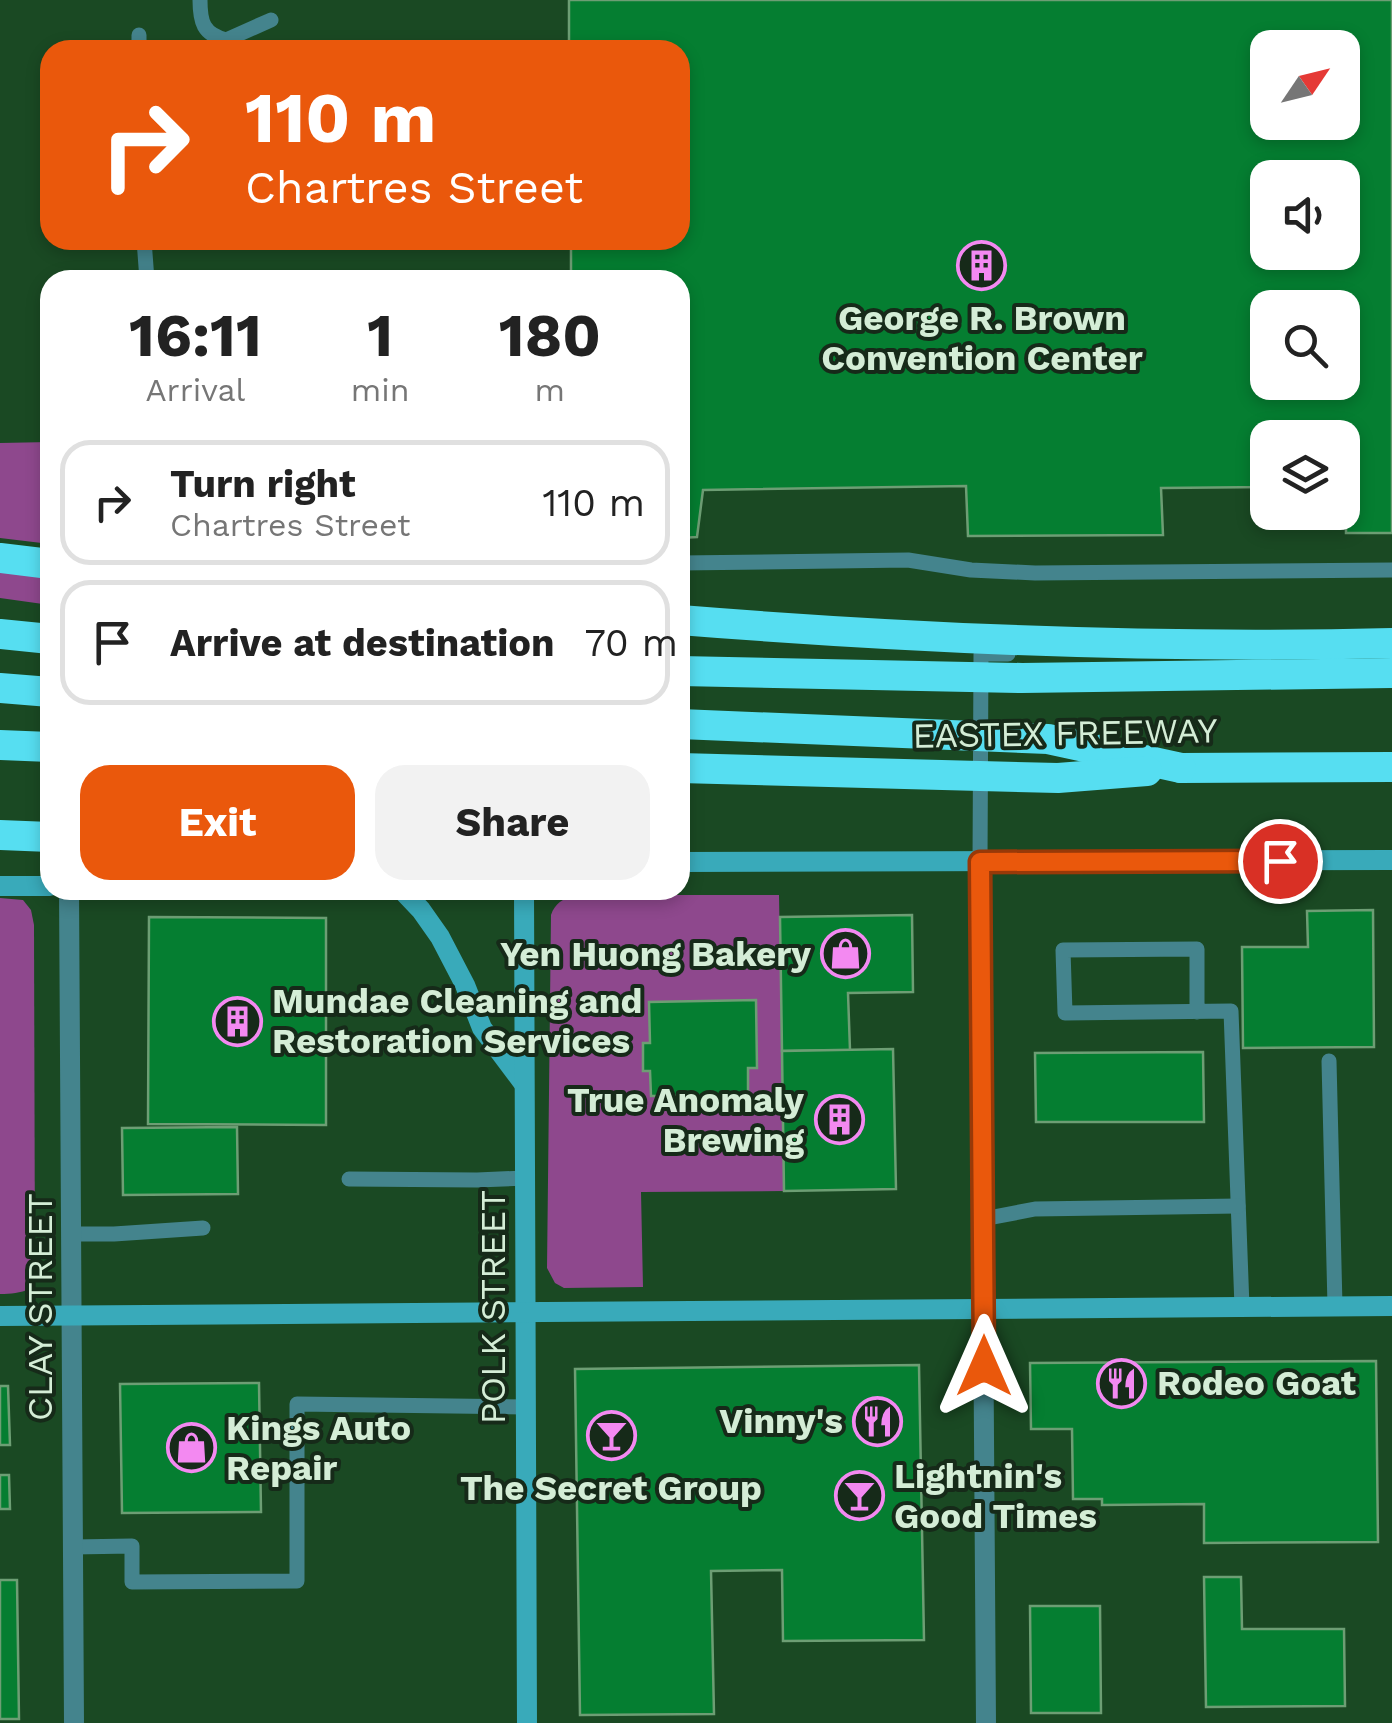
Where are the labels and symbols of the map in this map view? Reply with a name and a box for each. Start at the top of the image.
north arrow [1250,30,1360,140]
building icon: George R. Brown Convention Center [956,240,1008,292]
place label: George R. Brown Convention Center [821,297,1143,379]
street label: EASTEX FREEWAY [912,709,1218,757]
pin [1238,819,1323,904]
shop icon: Yen Huong Bakery [820,928,872,980]
place label: Yen Huong Bakery [500,933,811,975]
place label: Mundae Cleaning and Restoration Services [272,980,642,1062]
building icon: Mundae Cleaning and Restoration Services [211,995,263,1047]
place label: True Anomaly Brewing [567,1079,804,1161]
building icon: True Anomaly Brewing [813,1094,865,1146]
street label: POLK STREET [472,1190,514,1424]
street label: CLAY STREET [19,1193,61,1421]
position arrow [932,1314,1036,1418]
restaurant icon: Rodeo Goat [1096,1357,1148,1409]
place label: Rodeo Goat [1157,1362,1356,1404]
restaurant icon: Vinny's [852,1395,904,1447]
place label: Vinny's [719,1400,843,1442]
place label: Kings Auto Repair [226,1407,411,1489]
bar icon: The Secret Group [585,1410,637,1462]
shop icon: Kings Auto Repair [165,1422,217,1474]
place label: Lightnin's Good Times [894,1455,1097,1537]
place label: The Secret Group [460,1467,762,1509]
bar icon: Lightnin's Good Times [833,1470,885,1522]

